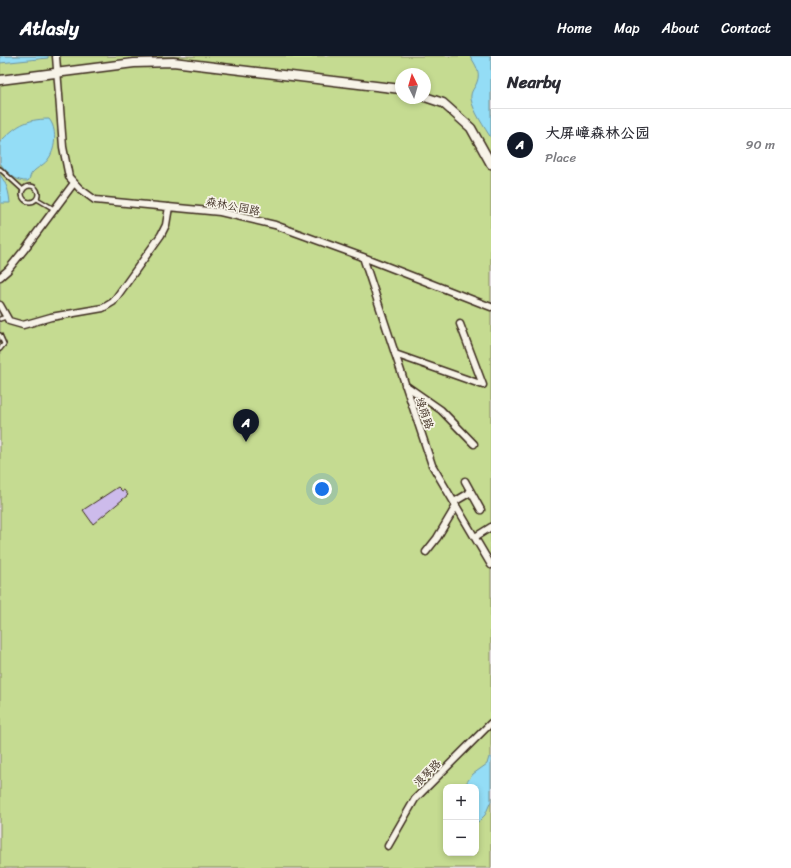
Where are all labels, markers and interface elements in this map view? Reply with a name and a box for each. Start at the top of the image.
text: Atlasly [20,12,79,45]
text: Home [557,16,592,41]
text: Map [614,16,640,41]
text: About [662,16,699,41]
text: Contact [721,16,771,41]
text: Nearby [507,67,561,97]
north arrow [395,68,431,104]
text: 大屏嶂森林公园 [545,120,650,146]
text: A [516,133,524,156]
text: 90 m [745,133,775,156]
text: Place [545,146,576,169]
street label: 森林公园路 [204,192,262,221]
street label: 绿荫路 [410,394,439,432]
pin: A [233,409,259,442]
your location [312,479,332,499]
street label: 浪琴路 [409,755,446,792]
map controls [443,784,479,856]
button: + [443,784,479,820]
button: − [443,820,479,856]

